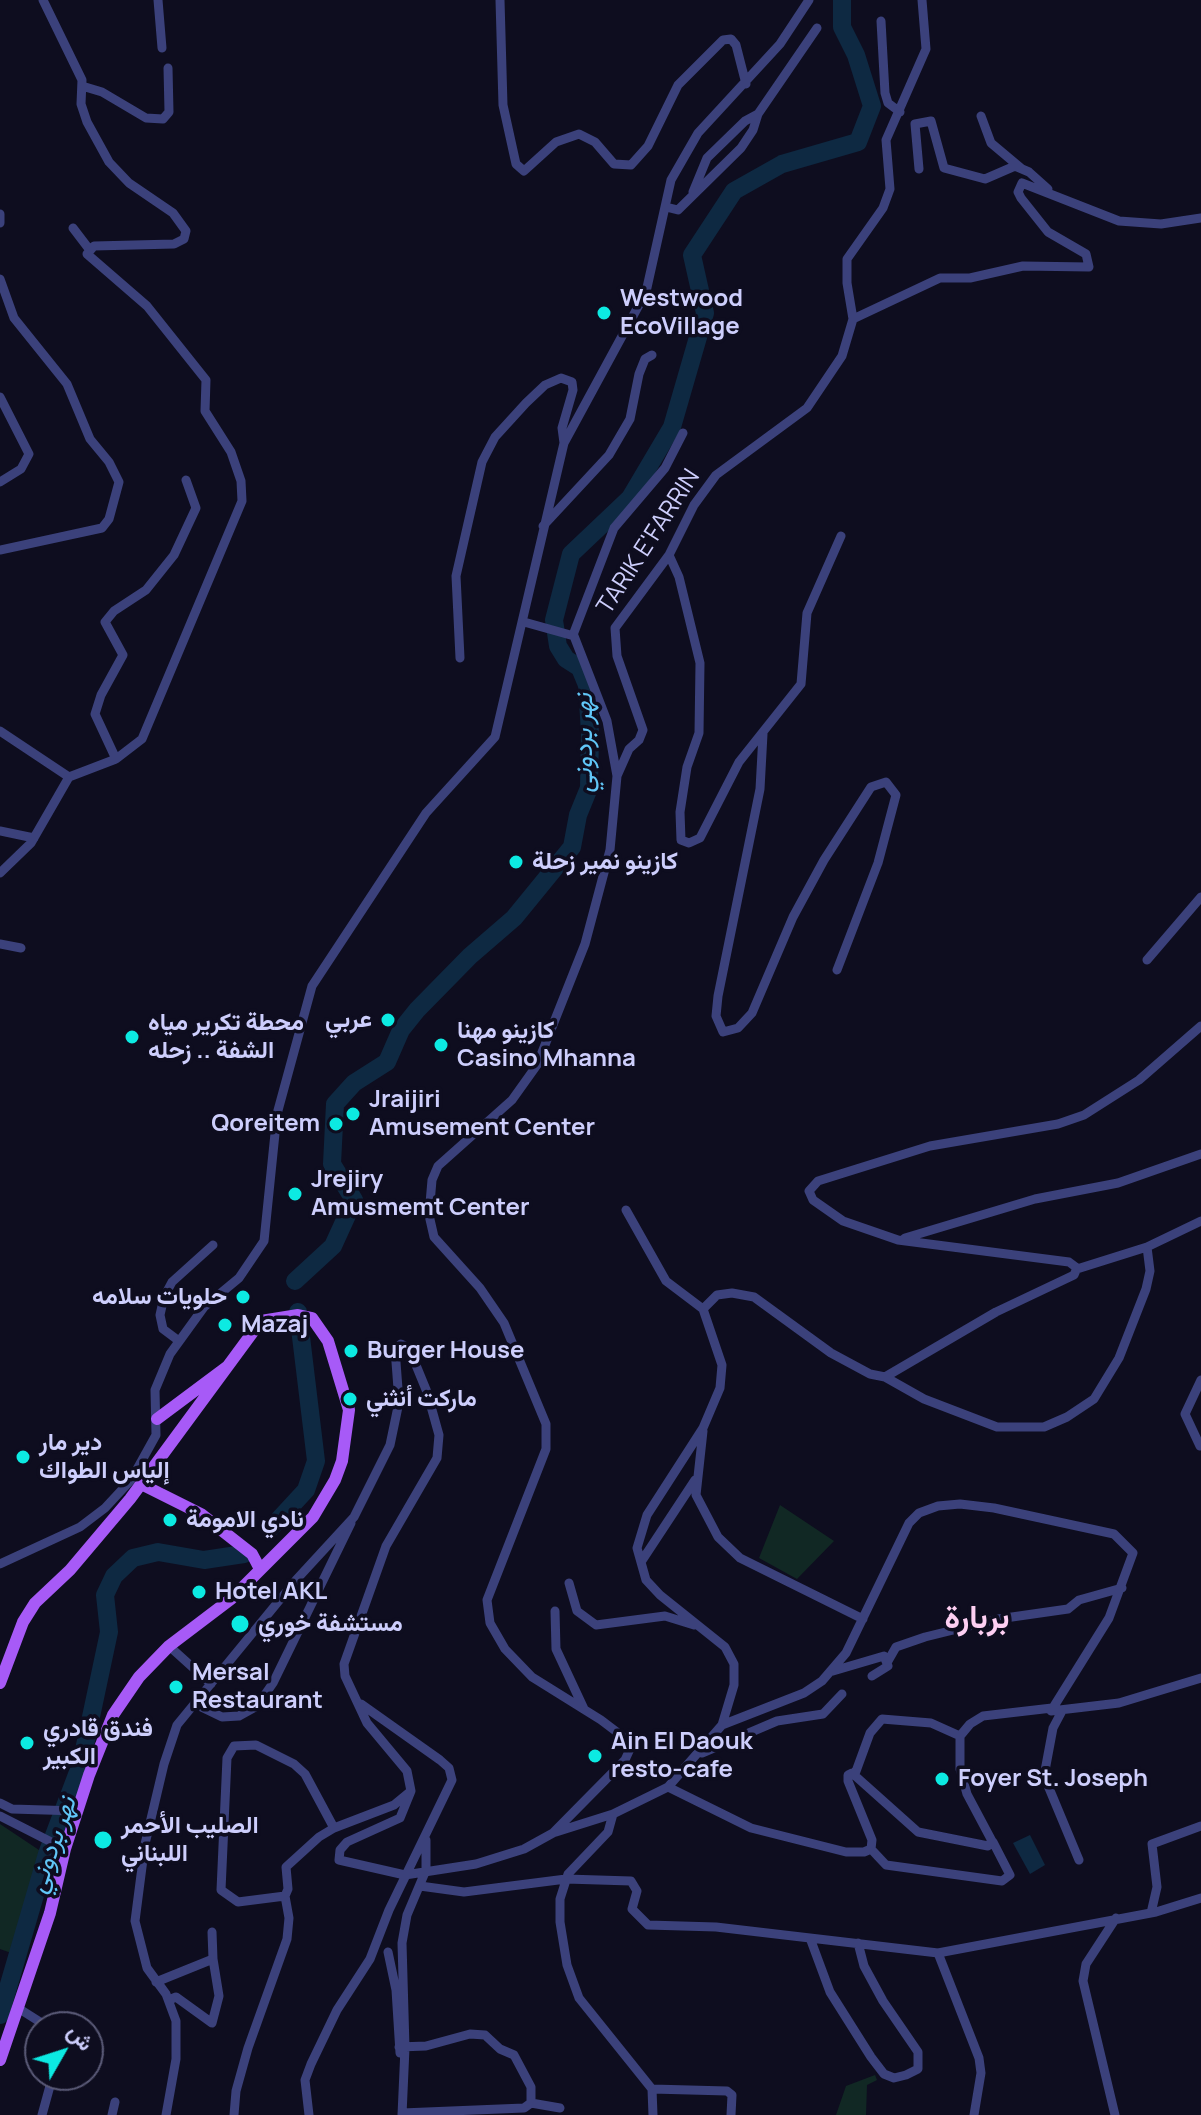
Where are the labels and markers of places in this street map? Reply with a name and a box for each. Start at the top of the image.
place label: Westwood EcoVillage [620,285,743,341]
marker: Westwood EcoVillage [595,304,613,322]
place label: كازينو نمير زحلة [532,848,678,876]
marker: كازينو نمير زحلة [507,853,525,871]
place label: عربي [325,1006,372,1034]
place label: محطة تكرير مياه الشفة .. زحله [148,1009,304,1065]
marker: عربي [379,1011,397,1029]
place label: كازينو مهنا Casino Mhanna [457,1017,636,1073]
marker: محطة تكرير مياه الشفة .. زحله [123,1028,141,1046]
marker: كازينو مهنا Casino Mhanna [432,1036,450,1054]
place label: Jraijiri Amusement Center [369,1086,595,1142]
marker: Jraijiri Amusement Center [344,1105,362,1123]
place label: Qoreitem [211,1110,320,1138]
marker: Qoreitem [327,1115,345,1133]
place label: Jrejiry Amusmemt Center [311,1166,529,1222]
marker: Jrejiry Amusmemt Center [286,1185,304,1203]
place label: حلويات سلامه [92,1283,227,1311]
marker: حلويات سلامه [234,1288,252,1306]
place label: Mazaj [241,1311,308,1339]
marker: Mazaj [216,1316,234,1334]
place label: Burger House [367,1337,524,1365]
marker: Burger House [342,1342,360,1360]
place label: ماركت أنثني [366,1385,477,1413]
marker: ماركت أنثني [341,1390,359,1408]
place label: دير مار إلياس الطواك [39,1429,170,1485]
marker: دير مار إلياس الطواك [14,1448,32,1466]
place label: نادي الامومة [186,1506,304,1534]
marker: نادي الامومة [161,1511,179,1529]
place label: Hotel AKL [215,1578,327,1606]
marker: Hotel AKL [190,1583,208,1601]
place label: مستشفة خوري [258,1610,403,1638]
marker: مستشفة خوري [229,1613,251,1635]
place label: Mersal Restaurant [192,1659,323,1715]
marker: Mersal Restaurant [167,1678,185,1696]
place label: فندق قادري الكبير [43,1715,153,1771]
place label: Ain El Daouk resto-cafe [611,1728,753,1784]
marker: فندق قادري الكبير [18,1734,36,1752]
marker: Ain El Daouk resto-cafe [586,1747,604,1765]
place label: Foyer St. Joseph [958,1765,1148,1793]
marker: Foyer St. Joseph [933,1770,951,1788]
place label: الصليب الأحمر اللبناني [121,1812,259,1868]
marker: الصليب الأحمر اللبناني [92,1829,114,1851]

